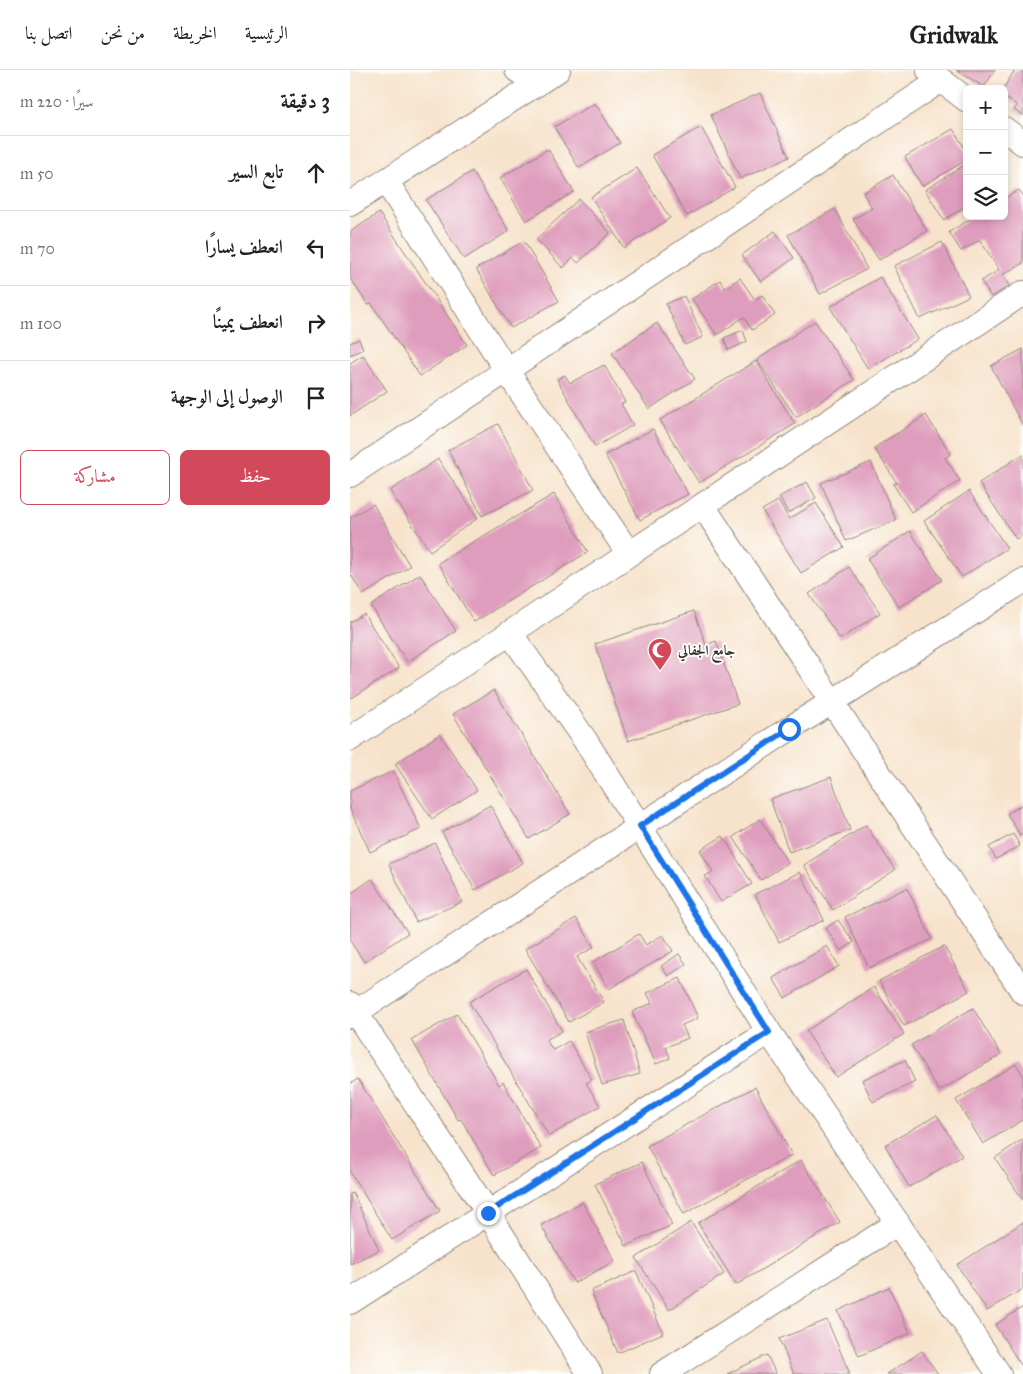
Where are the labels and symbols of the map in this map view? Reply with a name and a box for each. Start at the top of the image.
mosque icon: جامع الجفالي [647,637,673,671]
place label: جامع الجفالي [677,642,736,663]
route start [778,718,801,741]
route end [477,1202,500,1225]

